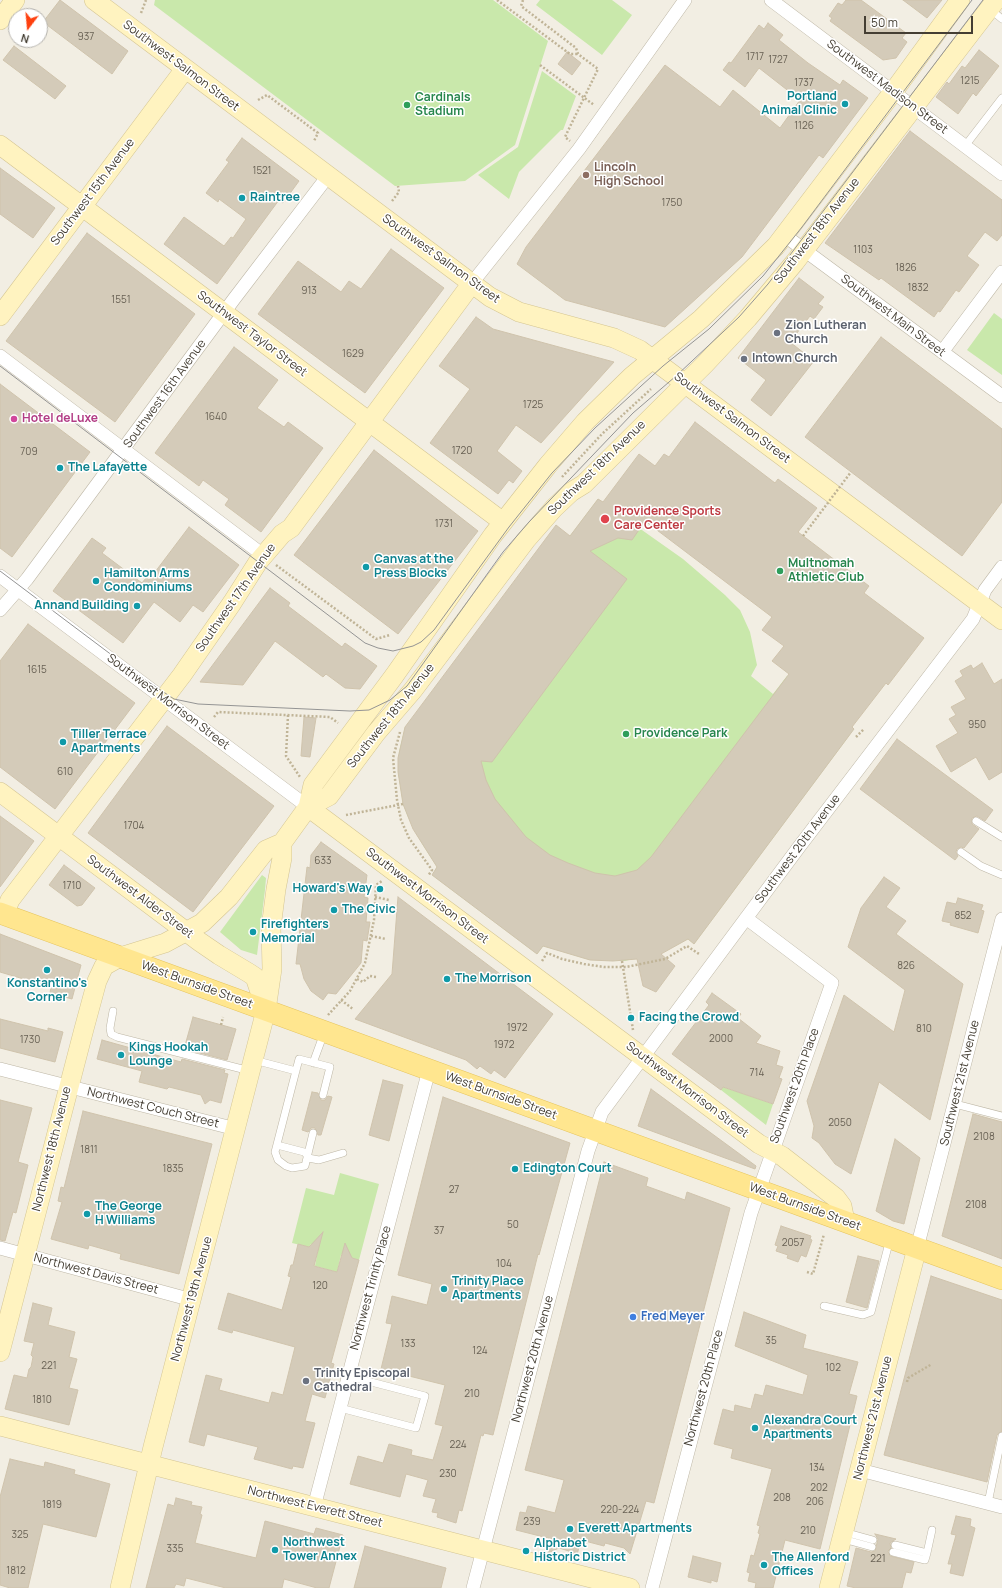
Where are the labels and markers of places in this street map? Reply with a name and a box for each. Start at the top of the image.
place label: Portland Animal Clinic [761,90,837,118]
place label: Cardinals Stadium [415,91,470,119]
marker: Portland Animal Clinic [840,99,850,109]
marker: Cardinals Stadium [402,100,412,110]
place label: Lincoln High School [594,161,664,189]
marker: Lincoln High School [581,170,591,180]
place label: Raintree [250,191,300,205]
marker: Raintree [237,193,247,203]
place label: Zion Lutheran Church [785,319,867,347]
marker: Zion Lutheran Church [772,328,782,338]
place label: Intown Church [752,352,837,366]
marker: Intown Church [739,354,749,364]
place label: Hotel deLuxe [22,412,98,426]
marker: Hotel deLuxe [9,414,19,424]
place label: The Lafayette [68,461,147,475]
marker: The Lafayette [55,463,65,473]
place label: Providence Sports Care Center [614,505,721,533]
marker: Providence Sports Care Center [599,513,611,525]
place label: Canvas at the Press Blocks [374,553,454,581]
place label: Multnomah Athletic Club [788,557,864,585]
marker: Canvas at the Press Blocks [361,562,371,572]
marker: Multnomah Athletic Club [775,566,785,576]
place label: Hamilton Arms Condominiums [104,567,192,595]
marker: Hamilton Arms Condominiums [91,576,101,586]
place label: Annand Building [34,599,129,613]
marker: Annand Building [132,601,142,611]
place label: Providence Park [634,727,727,741]
place label: Tiller Terrace Apartments [71,728,147,756]
marker: Providence Park [621,729,631,739]
marker: Tiller Terrace Apartments [58,737,68,747]
place label: Howard's Way [292,882,372,896]
marker: Howard's Way [375,884,385,894]
place label: The Civic [342,903,396,917]
marker: The Civic [329,905,339,915]
place label: Firefighters Memorial [261,918,329,946]
marker: Firefighters Memorial [248,927,258,937]
marker: Konstantino's Corner [42,965,52,975]
place label: The Morrison [455,972,531,986]
marker: The Morrison [442,974,452,984]
place label: Konstantino's Corner [7,977,87,1005]
place label: Facing the Crowd [639,1011,739,1025]
marker: Facing the Crowd [626,1013,636,1023]
place label: Kings Hookah Lounge [129,1041,208,1069]
marker: Kings Hookah Lounge [116,1050,126,1060]
place label: Edington Court [523,1162,612,1176]
marker: Edington Court [510,1164,520,1174]
place label: The George H Williams [95,1200,162,1228]
marker: The George H Williams [82,1209,92,1219]
place label: Trinity Place Apartments [452,1275,524,1303]
marker: Trinity Place Apartments [439,1284,449,1294]
place label: Fred Meyer [641,1310,705,1324]
marker: Fred Meyer [628,1312,638,1322]
place label: Trinity Episcopal Cathedral [314,1367,410,1395]
marker: Trinity Episcopal Cathedral [301,1376,311,1386]
place label: Alexandra Court Apartments [763,1414,857,1442]
marker: Alexandra Court Apartments [750,1423,760,1433]
place label: Everett Apartments [578,1522,692,1536]
marker: Everett Apartments [565,1524,575,1534]
place label: Northwest Tower Annex [283,1536,357,1564]
place label: Alphabet Historic District [534,1537,626,1565]
marker: Northwest Tower Annex [270,1545,280,1555]
marker: Alphabet Historic District [521,1546,531,1556]
place label: The Allenford Offices [772,1551,850,1579]
marker: The Allenford Offices [759,1560,769,1570]

